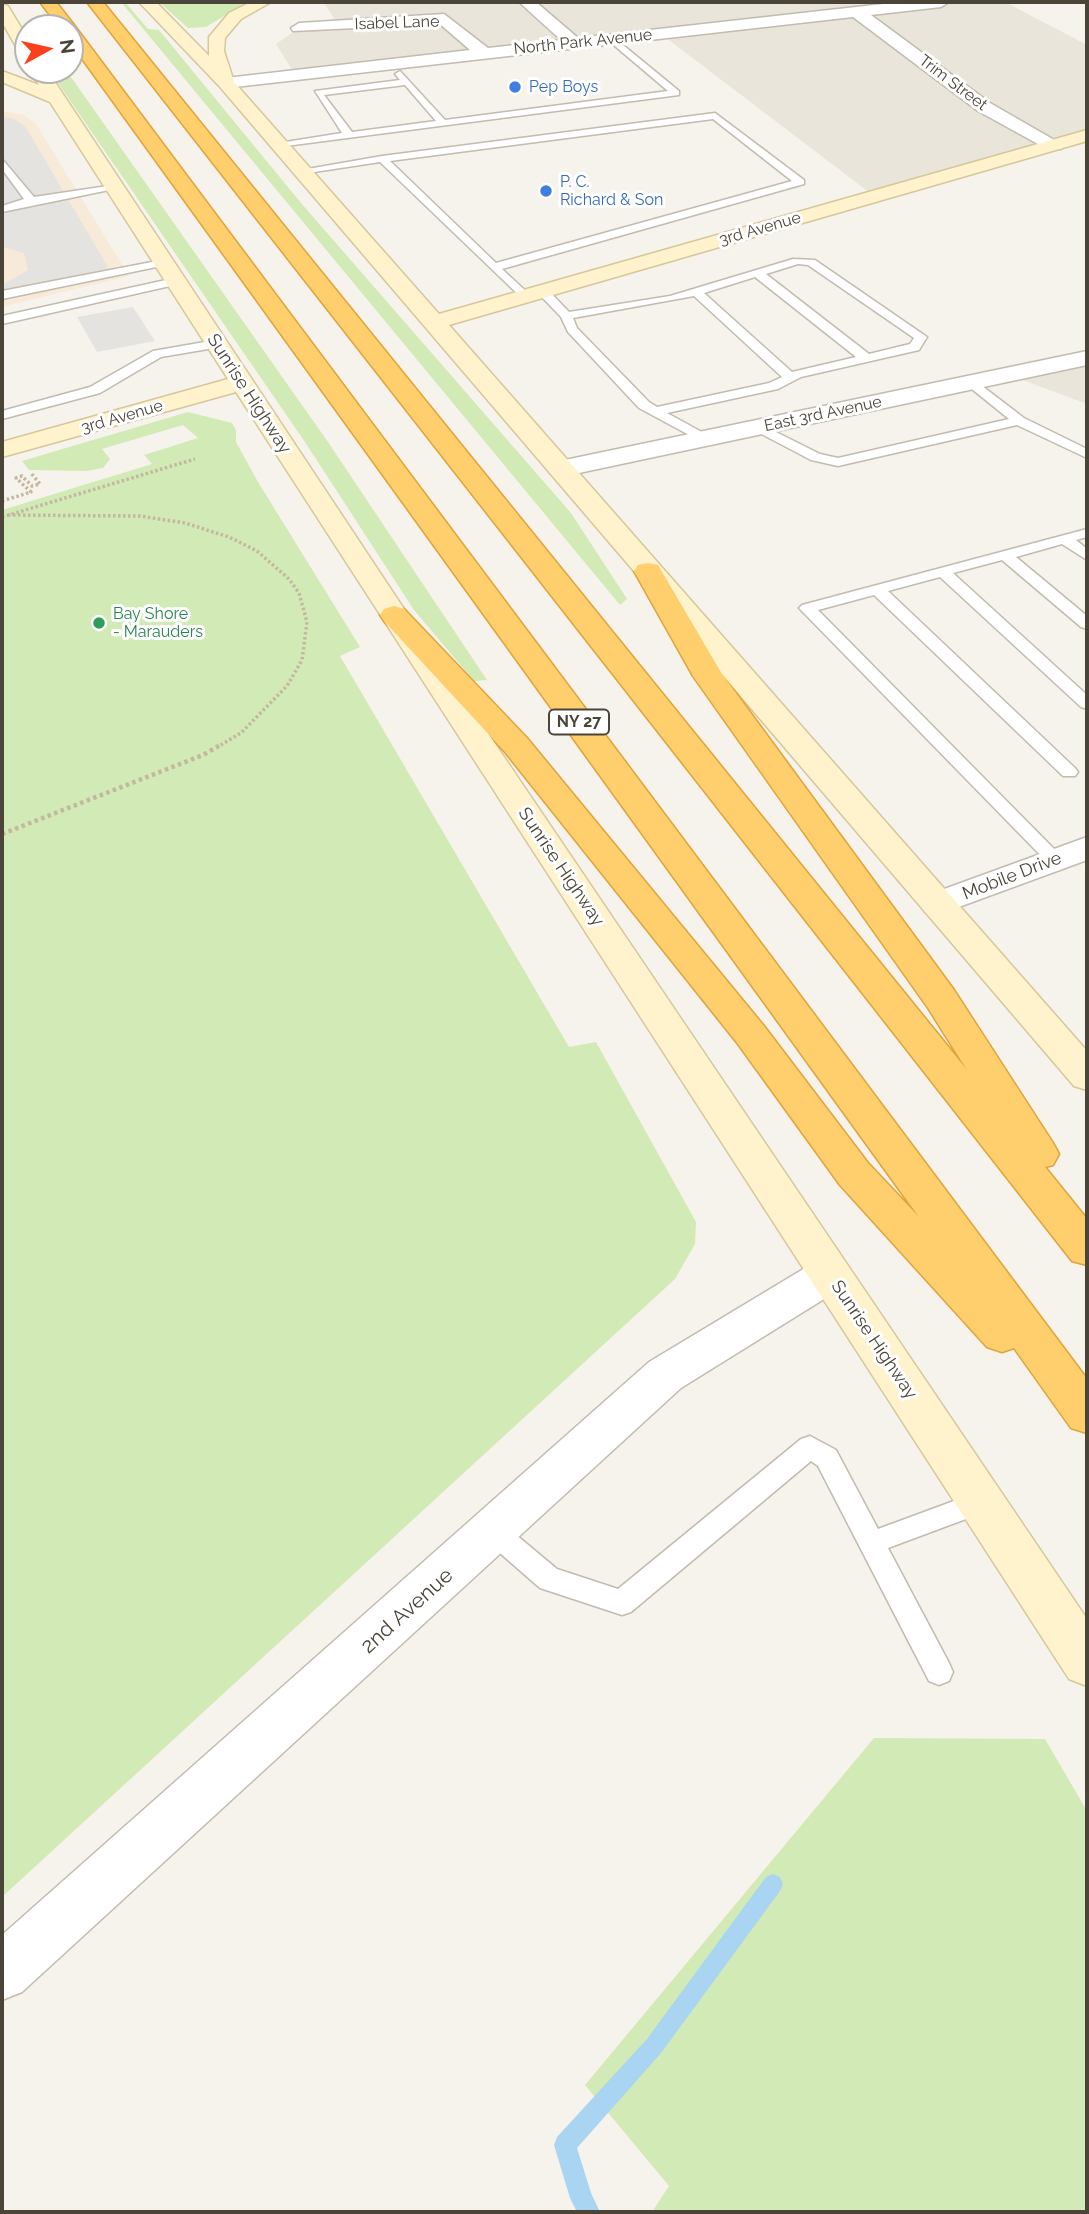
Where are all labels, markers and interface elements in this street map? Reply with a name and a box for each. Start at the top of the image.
street label: Isabel Lane [354,12,440,34]
north arrow [14,14,84,84]
street label: North Park Avenue [513,25,653,59]
text: N [56,38,80,55]
street label: Trim Street [915,51,991,115]
place label: Pep Boys [529,77,598,97]
marker: Pep Boys [507,79,523,95]
place label: P. C. Richard & Son [560,172,663,210]
marker: P. C. Richard & Son [538,183,554,199]
street label: 3rd Avenue [717,208,803,250]
street label: Sunrise Highway [202,330,296,458]
street label: East 3rd Avenue [762,392,884,436]
street label: 3rd Avenue [79,396,165,438]
place label: Bay Shore - Marauders [113,604,203,642]
marker: Bay Shore - Marauders [91,615,107,631]
road number: NY 27 [549,709,609,734]
street label: Sunrise Highway [513,804,609,930]
street label: Mobile Drive [959,847,1065,905]
street label: Sunrise Highway [826,1277,922,1403]
street label: 2nd Avenue [356,1563,458,1659]

